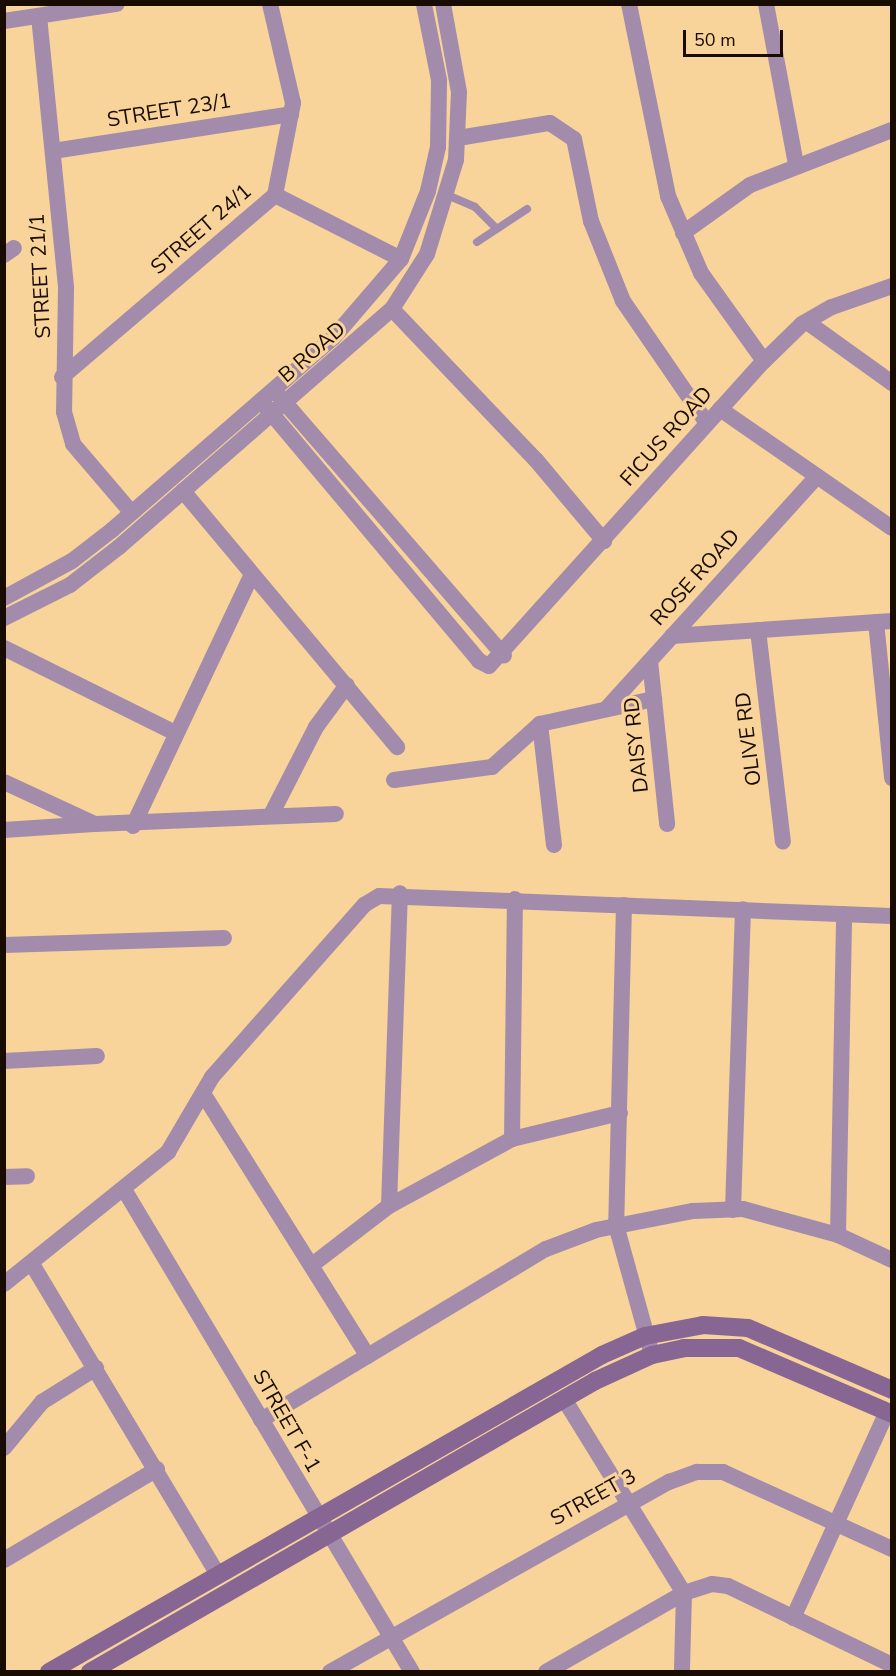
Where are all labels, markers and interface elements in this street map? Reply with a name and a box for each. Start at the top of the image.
scale bar [686,18,786,56]
text: 50 m [694,28,736,52]
street label: STREET 23/1 [105,88,233,132]
street label: STREET 24/1 [145,178,257,280]
street label: STREET 21/1 [24,213,56,339]
street label: B ROAD [273,316,351,388]
street label: FICUS ROAD [615,381,717,491]
street label: ROSE ROAD [645,524,745,630]
street label: OLIVE RD [730,691,766,787]
street label: DAISY RD [618,696,654,794]
street label: STREET F-1 [247,1365,327,1477]
street label: STREET 3 [546,1463,640,1531]

